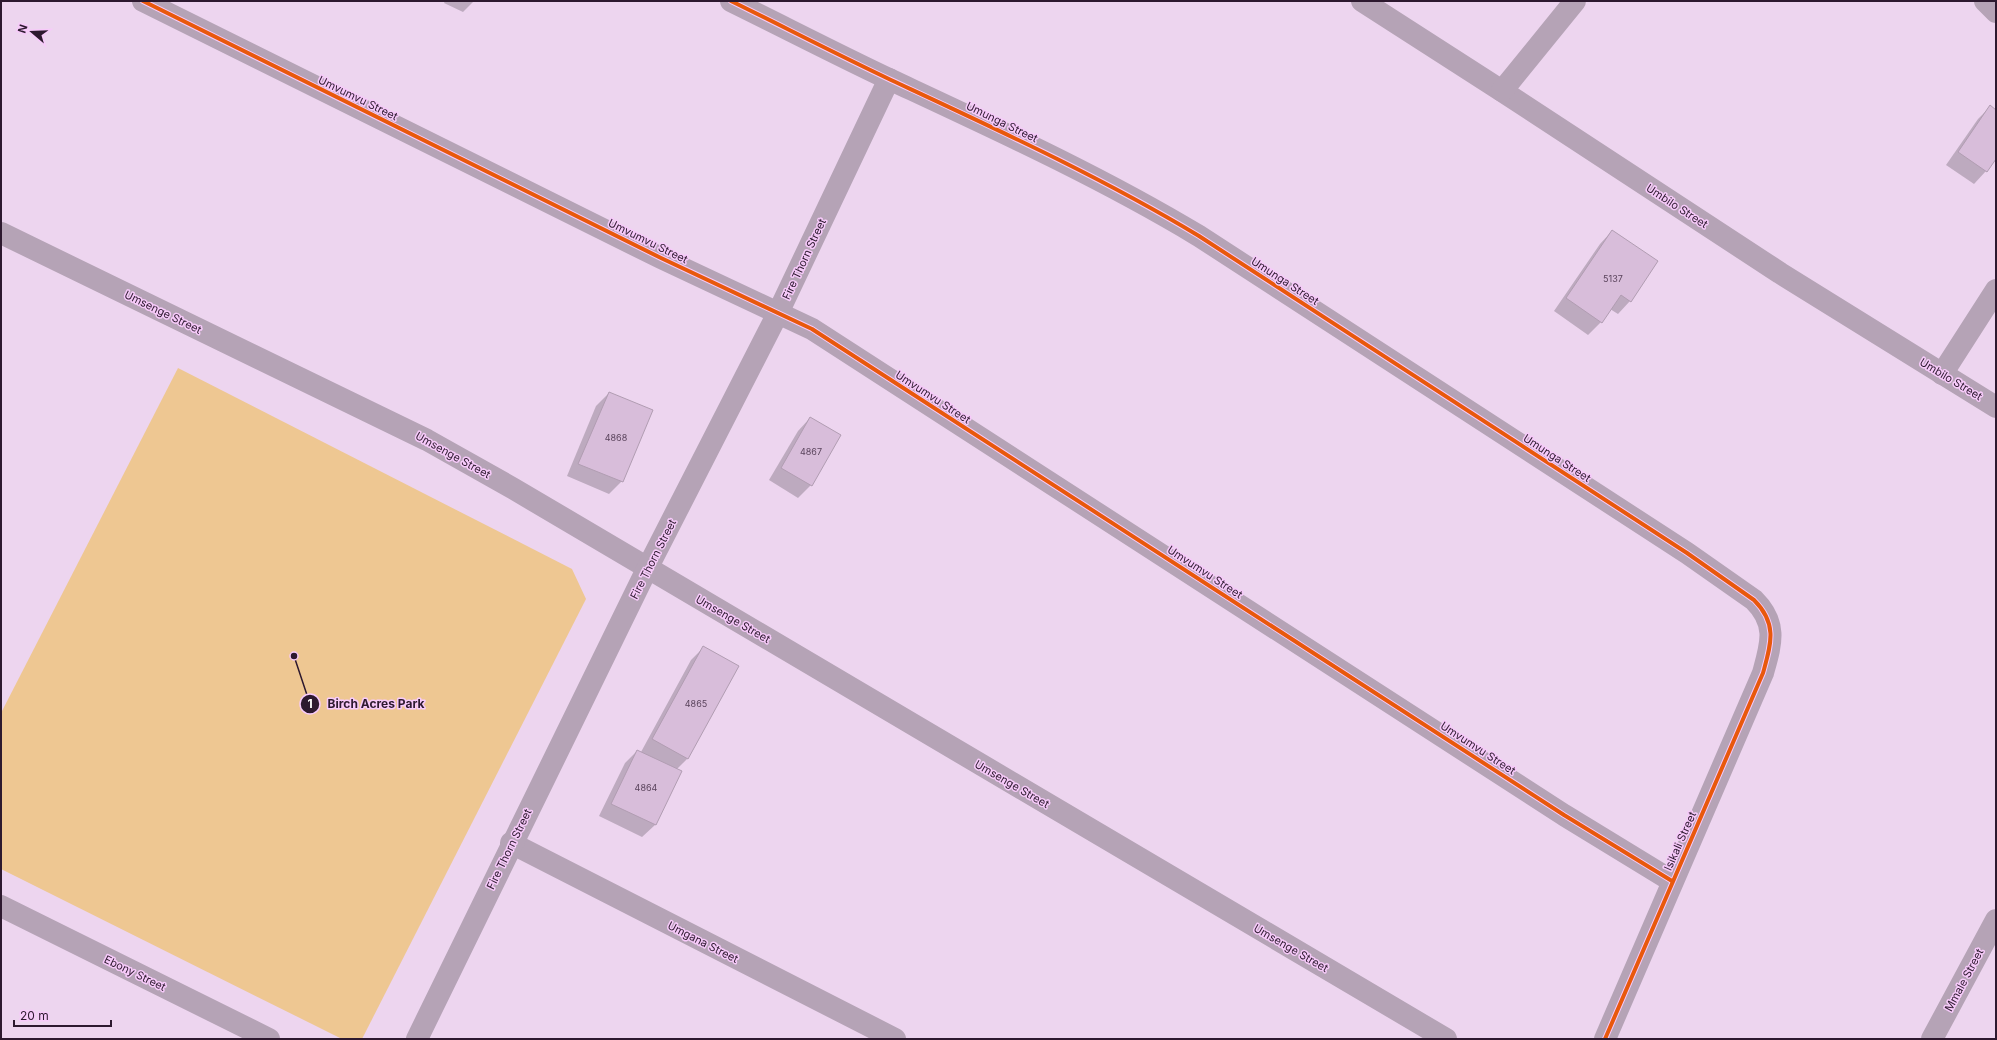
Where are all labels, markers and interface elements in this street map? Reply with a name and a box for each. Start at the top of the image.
north arrow [12,12,52,52]
text: N [15,22,31,35]
street label: Umvumvu Street [316,73,400,123]
street label: Umunga Street [964,99,1040,146]
street label: Umbilo Street [1644,181,1711,231]
street label: Umvumvu Street [606,216,690,266]
street label: Fire Thorn Street [779,216,829,302]
street label: Umunga Street [1249,254,1322,308]
house number: 5137 [1603,273,1623,284]
street label: Umsenge Street [122,287,204,337]
street label: Umbilo Street [1917,355,1985,403]
street label: Umvumvu Street [893,368,973,427]
street label: Umsenge Street [413,429,493,482]
street label: Umunga Street [1521,431,1594,485]
house number: 4868 [605,432,628,443]
house number: 4867 [800,446,822,457]
street label: Fire Thorn Street [627,516,679,601]
street label: Umvumvu Street [1165,543,1245,602]
street label: Umsenge Street [693,592,773,646]
callout: Birch Acres Park [300,692,433,716]
text: 1 [307,696,313,711]
text: Birch Acres Park [328,696,424,711]
house number: 4865 [685,698,707,709]
street label: Umvumvu Street [1438,719,1518,778]
street label: Umsenge Street [972,757,1052,811]
house number: 4864 [635,782,658,793]
street label: Fire Thorn Street [483,806,535,892]
street label: Isikali Street [1661,809,1699,873]
street label: Umgana Street [665,918,741,966]
street label: Umsenge Street [1251,921,1331,975]
street label: Mmale Street [1942,946,1987,1014]
street label: Ebony Street [102,952,168,994]
scale bar [14,1002,111,1028]
text: 20 m [20,1008,49,1023]

